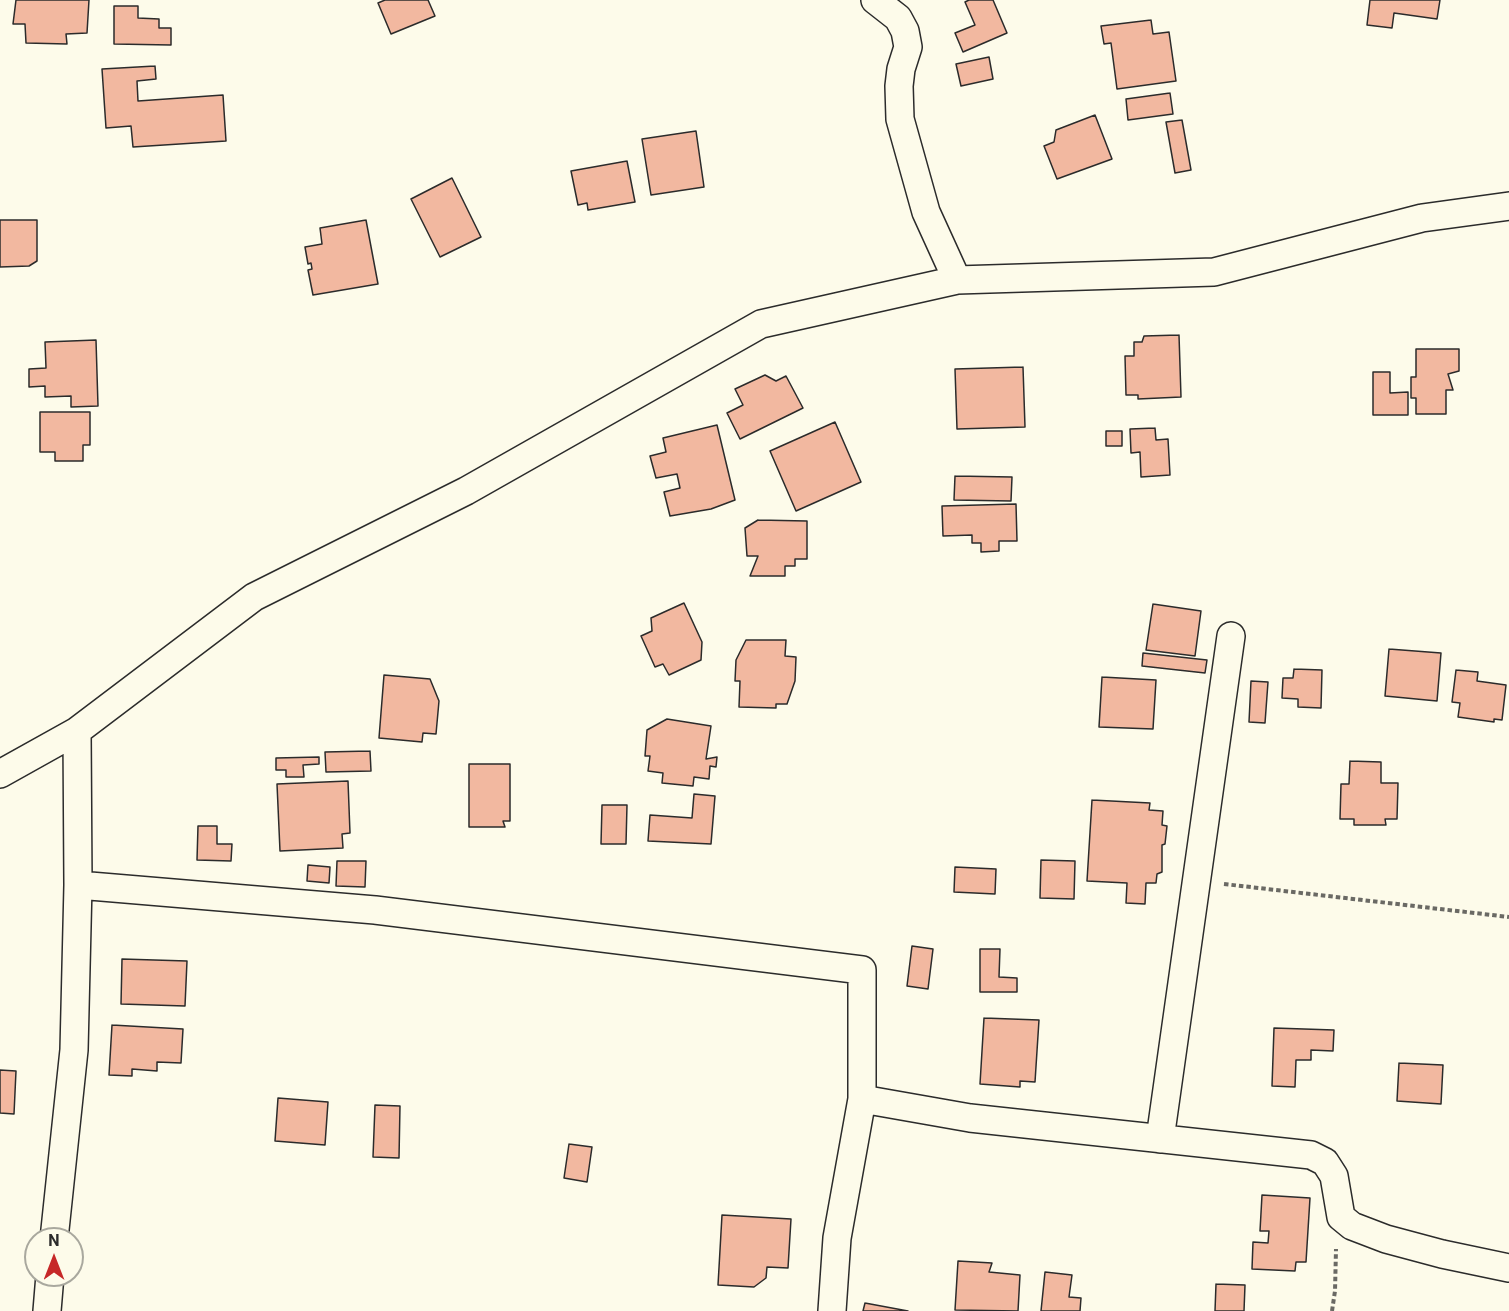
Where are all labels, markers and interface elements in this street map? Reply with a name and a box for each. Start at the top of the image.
north arrow [24,1227,84,1287]
text: N [48,1231,60,1250]

